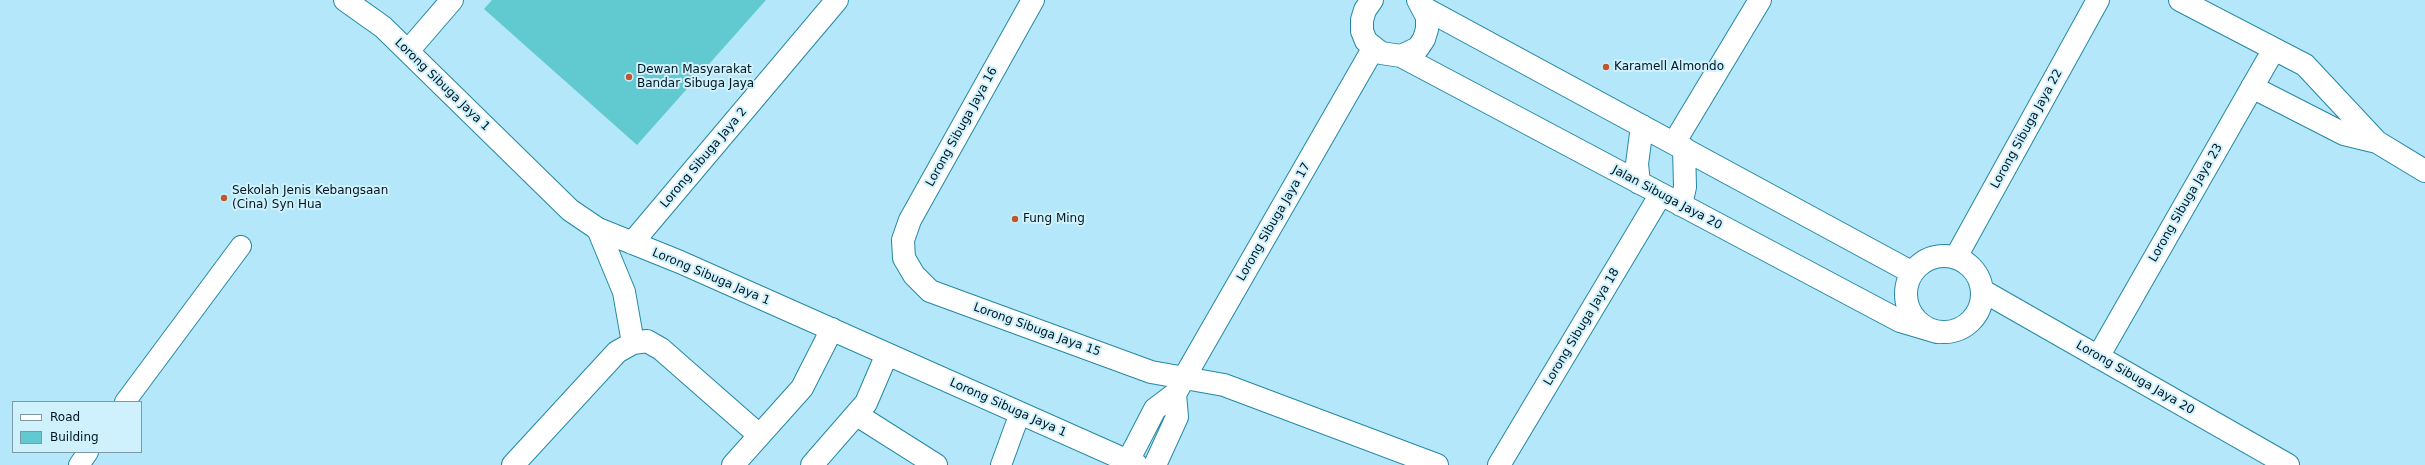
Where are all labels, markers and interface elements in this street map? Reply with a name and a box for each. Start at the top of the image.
street label: Lorong Sibuga Jaya 1 [391,36,493,134]
place label: Karamell Almondo [1614,60,1724,74]
marker: Karamell Almondo [1601,62,1611,72]
place label: Dewan Masyarakat Bandar Sibuga Jaya [637,63,754,91]
street label: Lorong Sibuga Jaya 16 [923,65,1001,189]
street label: Lorong Sibuga Jaya 22 [1988,67,2066,191]
marker: Dewan Masyarakat Bandar Sibuga Jaya [624,72,634,82]
street label: Lorong Sibuga Jaya 2 [658,105,750,211]
street label: Lorong Sibuga Jaya 23 [2146,141,2226,265]
street label: Lorong Sibuga Jaya 17 [1234,160,1314,284]
street label: Jalan Sibuga Jaya 20 [1610,163,1724,233]
place label: Sekolah Jenis Kebangsaan (Cina) Syn Hua [232,184,388,212]
marker: Sekolah Jenis Kebangsaan (Cina) Syn Hua [219,193,229,203]
place label: Fung Ming [1023,212,1085,226]
marker: Fung Ming [1010,214,1020,224]
street label: Lorong Sibuga Jaya 1 [650,246,772,308]
street label: Lorong Sibuga Jaya 18 [1541,266,1623,388]
street label: Lorong Sibuga Jaya 15 [971,300,1103,360]
street label: Lorong Sibuga Jaya 20 [2073,338,2197,418]
street label: Lorong Sibuga Jaya 1 [947,376,1069,440]
legend [12,401,142,453]
text: Road [50,410,80,424]
text: Building [50,430,99,444]

